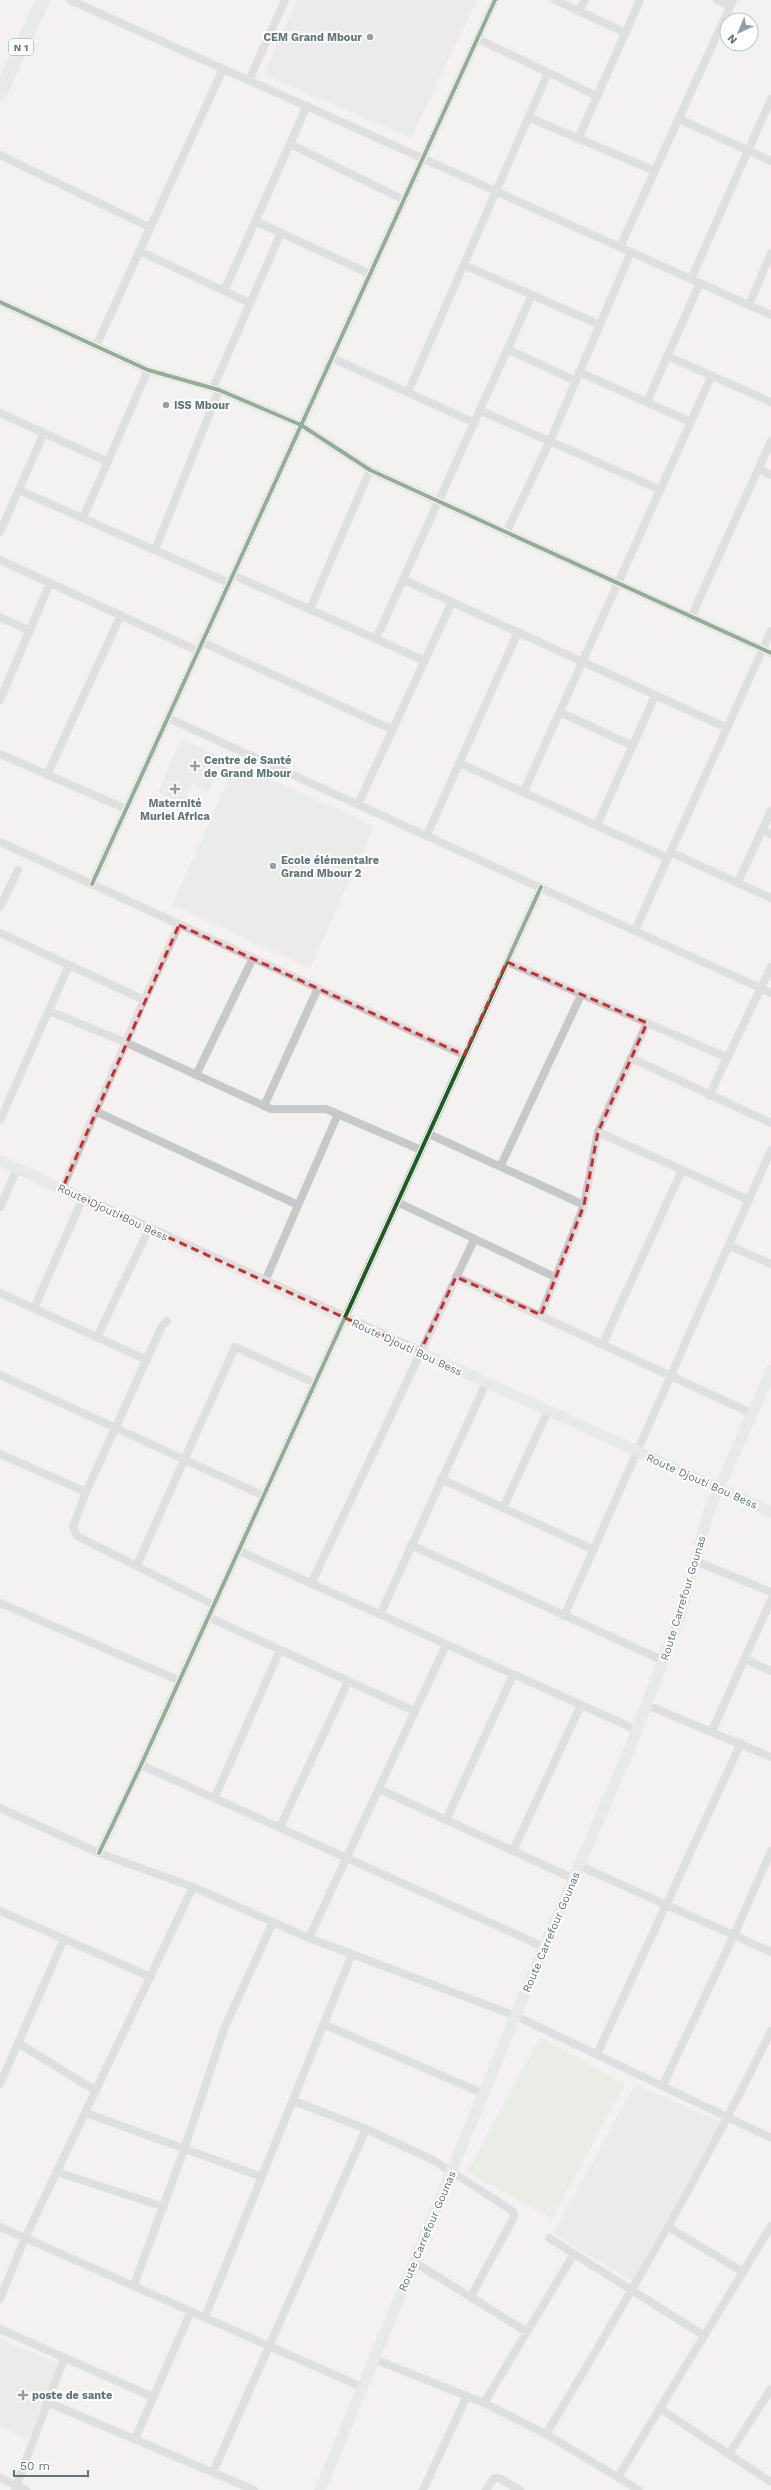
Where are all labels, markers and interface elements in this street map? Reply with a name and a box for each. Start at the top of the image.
north arrow [719,12,759,52]
place label: CEM Grand Mbour [264,31,362,44]
text: N [725,31,740,46]
marker: CEM Grand Mbour [365,32,375,42]
road number: N 1 [9,39,33,55]
place label: ISS Mbour [174,399,230,412]
marker: ISS Mbour [161,400,171,410]
place label: Centre de Santé de Grand Mbour [204,754,292,780]
marker: Centre de Santé de Grand Mbour [189,760,201,772]
marker: Maternité Muriel Africa [169,783,181,795]
place label: Maternité Muriel Africa [140,797,211,823]
place label: Ecole élémentaire Grand Mbour 2 [281,854,379,880]
marker: Ecole élémentaire Grand Mbour 2 [268,861,278,871]
street label: Route Djouti Bou Bess [56,1181,170,1244]
street label: Route Djouti Bou Bess [350,1316,464,1379]
street label: Route Djouti Bou Bess [644,1451,759,1512]
street label: Route Carrefour Gounas [658,1534,709,1662]
street label: Route Carrefour Gounas [520,1870,583,1994]
street label: Route Carrefour Gounas [396,2169,459,2293]
marker: poste de sante [17,2389,29,2401]
place label: poste de sante [32,2389,112,2402]
scale bar [14,2452,88,2478]
text: 50 m [20,2459,50,2473]

